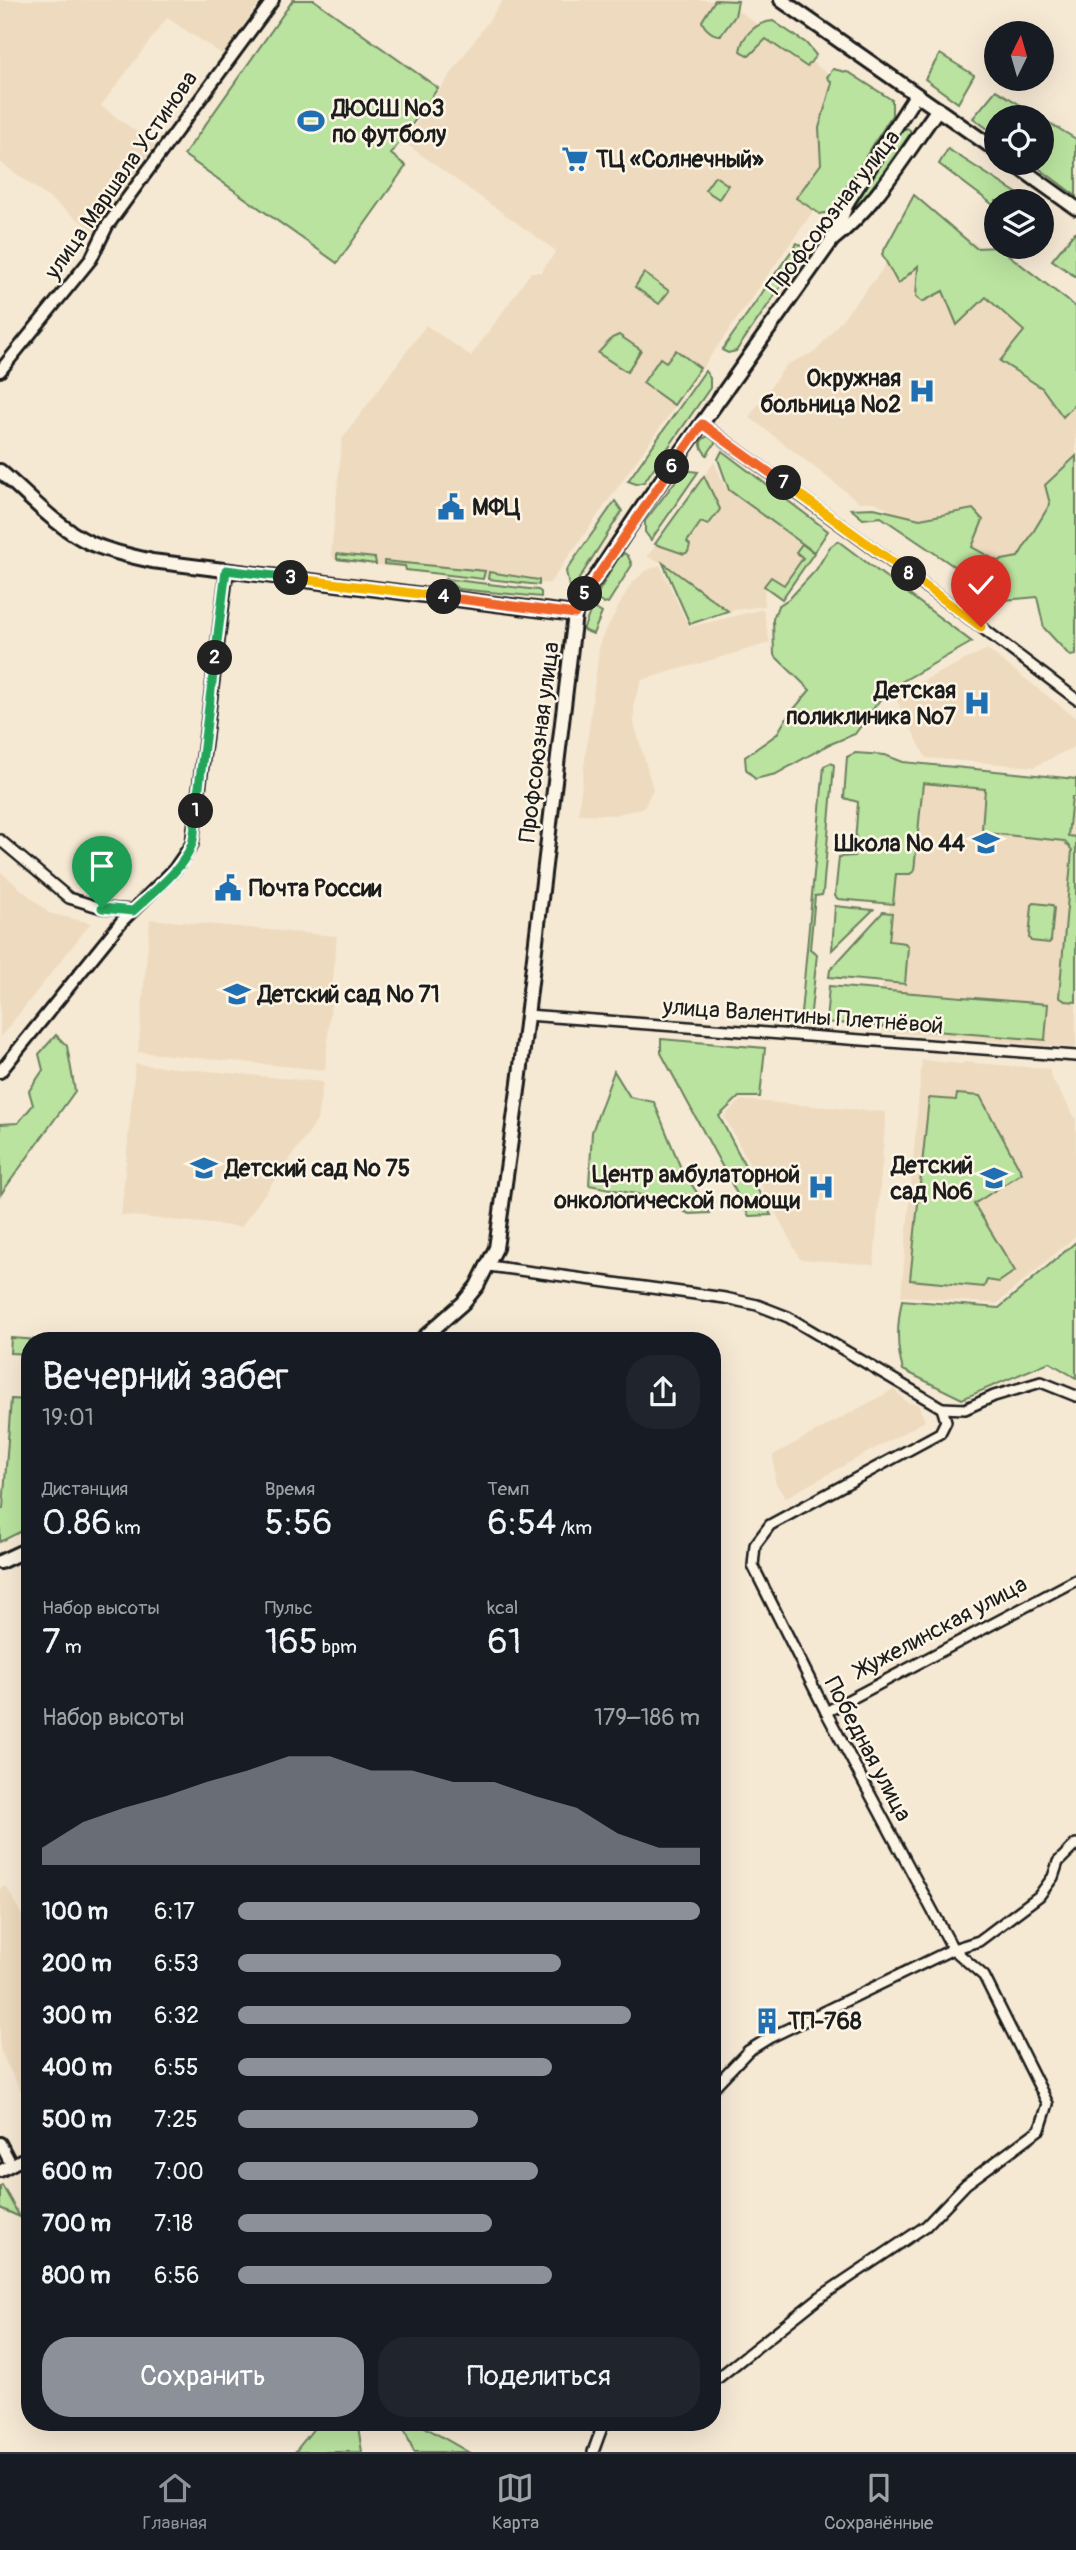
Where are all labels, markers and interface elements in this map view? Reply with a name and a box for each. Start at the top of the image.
north arrow [984,21,1054,91]
map controls [984,21,1054,259]
street label: улица Маршала Устинова [37,65,204,286]
place label: ДЮСШ №3 по футболу [330,94,446,149]
button: locate [984,105,1054,175]
sports icon: ДЮСШ №3 по футболу [296,106,326,136]
street label: Профсоюзная улица [760,124,906,300]
supermarket icon: ТЦ «Солнечный» [560,144,590,174]
place label: ТЦ «Солнечный» [595,145,764,174]
button: layers [984,189,1054,259]
place label: Окружная больница №2 [760,364,901,419]
hospital icon: Окружная больница №2 [907,376,937,406]
pin: 6 [654,449,690,484]
text: 6 [666,454,677,478]
pin: 7 [766,466,802,500]
text: 7 [778,470,789,494]
public building icon: МФЦ [436,492,466,522]
place label: МФЦ [472,493,521,522]
pin [951,555,1011,627]
pin: 8 [892,556,926,592]
pin: 3 [274,560,308,596]
text: 8 [904,561,913,585]
text: 3 [285,565,296,589]
icon: check [962,566,1000,604]
pin: 5 [568,576,602,612]
pin: 4 [426,580,462,614]
text: 5 [579,581,590,605]
text: 4 [438,584,449,608]
pin: 2 [198,640,232,676]
street label: Профсоюзная улица [512,640,566,844]
text: 2 [209,645,220,669]
place label: Детская поликлиника №7 [786,676,957,731]
hospital icon: Детская поликлиника №7 [962,688,992,718]
pin: 1 [178,794,214,828]
text: 1 [192,798,199,822]
school or university icon: Школа № 44 [971,828,1001,858]
place label: Школа № 44 [834,829,966,858]
pin [72,836,132,908]
icon: arrive [83,847,121,885]
public building icon: Почта России [213,873,243,903]
place label: Почта России [249,874,382,903]
school or university icon: Детский сад № 71 [222,979,252,1009]
place label: Детский сад № 71 [256,980,440,1009]
street label: улица Валентины Плетнёвой [661,992,944,1040]
place label: Детский сад №6 [890,1151,973,1206]
school or university icon: Детский сад № 75 [189,1153,219,1183]
place label: Детский сад № 75 [223,1154,410,1183]
place label: Центр амбулаторной онкологической помощи [553,1160,801,1215]
school or university icon: Детский сад №6 [979,1163,1009,1193]
hospital icon: Центр амбулаторной онкологической помощи [806,1172,836,1202]
text: Вечерний забег [42,1353,289,1401]
button: share [626,1355,700,1429]
text: 19:01 [42,1403,94,1432]
text: Дистанция [42,1477,128,1501]
text: Время [265,1477,315,1501]
text: Темп [487,1477,529,1501]
text: 0.86 [42,1501,112,1545]
text: 5:56 [265,1501,332,1545]
text: 6:54 [487,1501,556,1545]
text: km [112,1516,141,1540]
text: /km [556,1516,592,1540]
street label: Жужелинская улица [847,1569,1032,1686]
text: Набор высоты [42,1596,160,1620]
text: Пульс [265,1596,313,1620]
text: kcal [487,1596,518,1620]
text: 7 [42,1620,61,1664]
text: 165 [265,1620,318,1664]
text: 61 [487,1620,521,1664]
text: m [61,1635,82,1659]
text: bpm [318,1635,357,1659]
street label: Победная улица [818,1672,918,1826]
text: Набор высоты [42,1703,184,1732]
text: 179–186 m [594,1703,700,1732]
text: 100 m [42,1897,108,1926]
text: 6:17 [154,1897,195,1926]
text: 200 m [42,1949,112,1978]
text: 6:53 [154,1949,199,1978]
text: 300 m [42,2001,112,2030]
text: 6:32 [154,2001,199,2030]
building icon: ТП-768 [752,2006,782,2036]
place label: ТП-768 [787,2007,862,2036]
text: 400 m [42,2053,112,2082]
text: 6:55 [154,2053,198,2082]
text: 500 m [42,2105,111,2134]
text: 7:25 [154,2105,198,2134]
text: 600 m [42,2157,112,2186]
text: 7:00 [154,2157,204,2186]
text: 700 m [42,2209,111,2238]
text: 7:18 [154,2209,193,2238]
text: 800 m [42,2261,110,2290]
text: 6:56 [154,2261,199,2290]
button: Сохранить [42,2337,364,2417]
button: Поделиться [378,2337,700,2417]
tab: Главная [142,2469,207,2535]
tab: Карта [492,2469,539,2535]
tab: Сохранённые [824,2469,934,2535]

